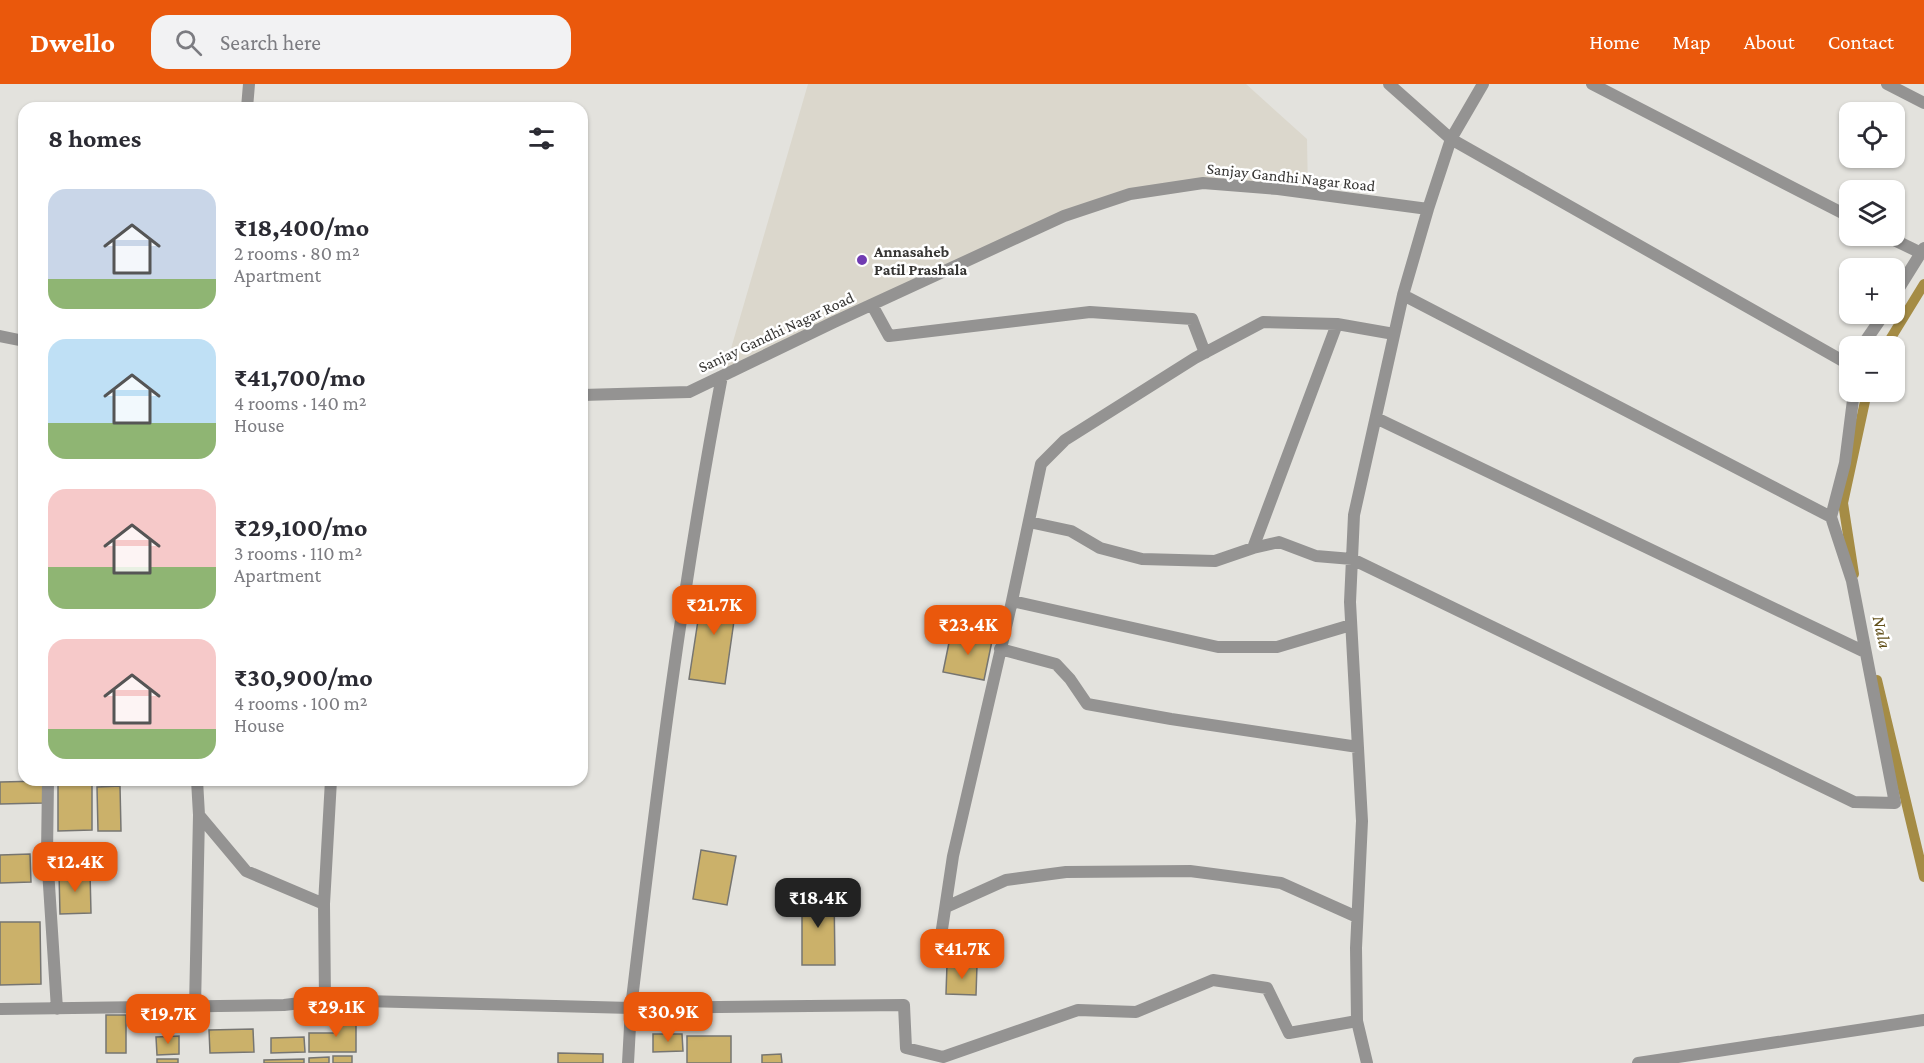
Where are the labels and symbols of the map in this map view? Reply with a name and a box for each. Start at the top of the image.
street label: Sanjay Gandhi Nagar Road [1206,160,1377,195]
place label: Annasaheb Patil Prashala [873,243,968,278]
marker: Annasaheb Patil Prashala [855,253,869,267]
street label: Sanjay Gandhi Nagar Road [696,288,857,376]
pin: ₹21.7K [665,585,763,636]
pin: ₹23.4K [919,605,1017,656]
water label: Nala [1869,614,1896,651]
pin: ₹12.4K [26,842,124,893]
pin: ₹18.4K [769,878,867,929]
pin: ₹41.7K [913,929,1011,980]
pin: ₹29.1K [287,987,385,1038]
pin: ₹30.9K [619,992,717,1043]
pin: ₹19.7K [119,994,217,1045]

